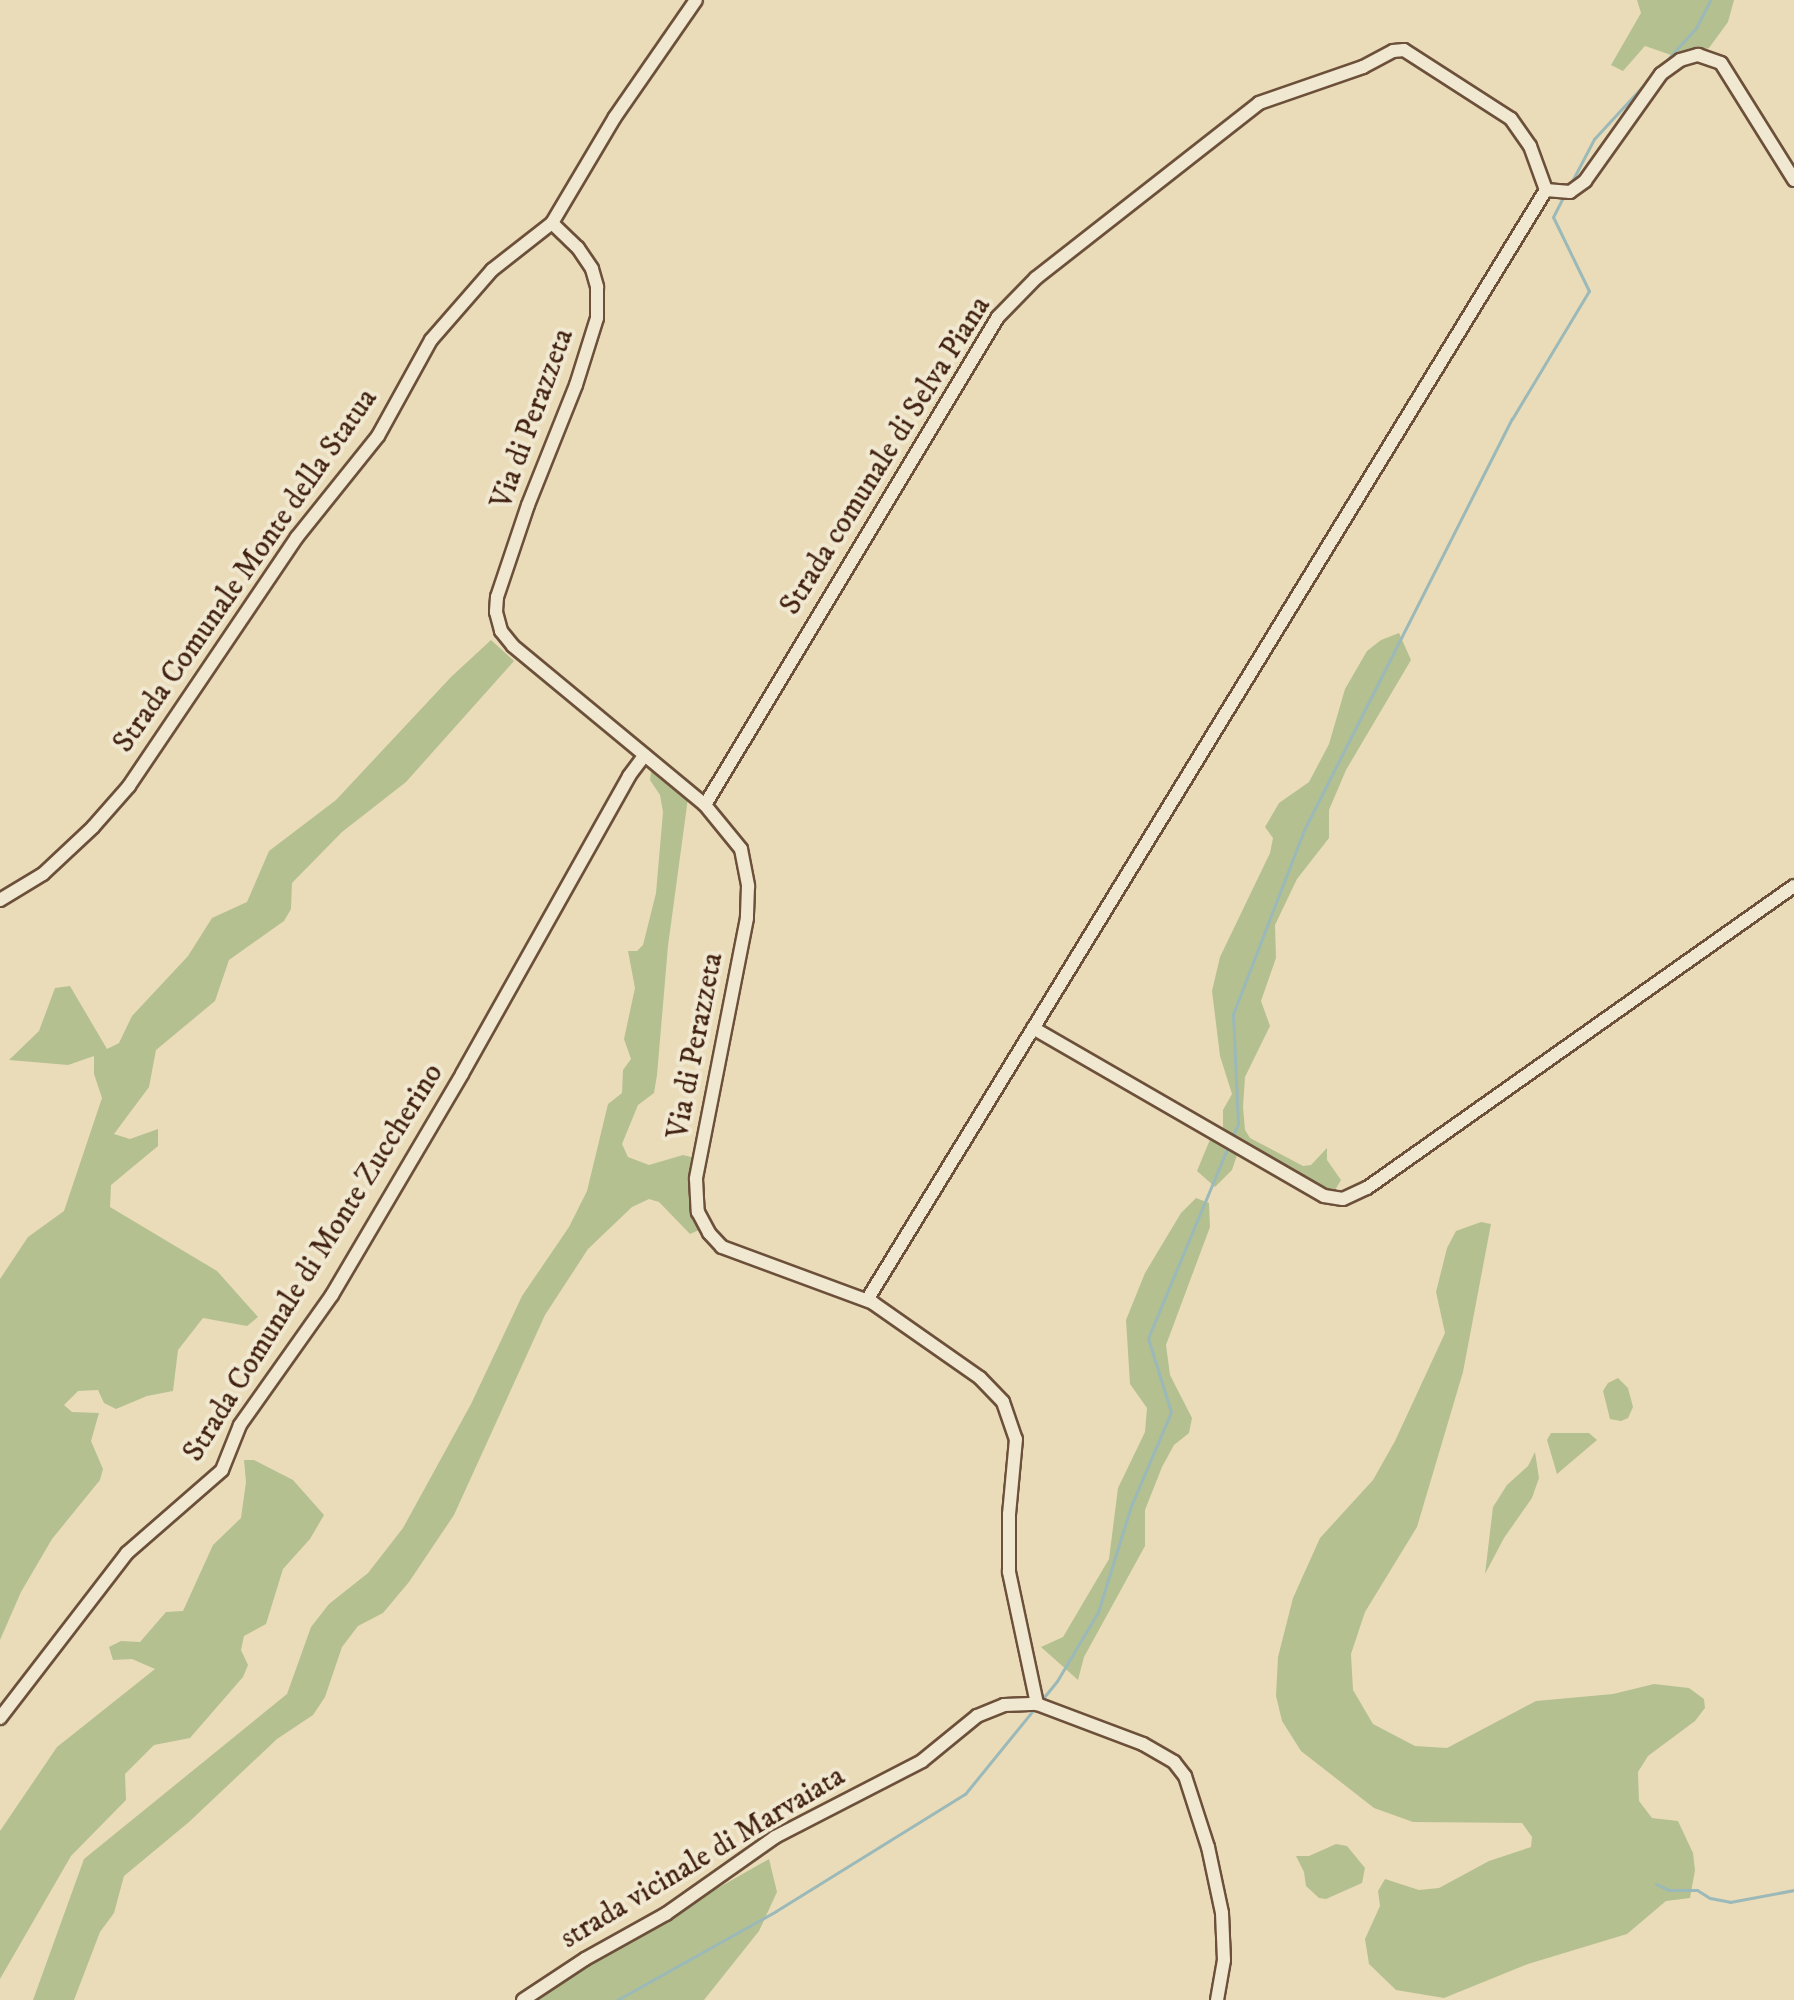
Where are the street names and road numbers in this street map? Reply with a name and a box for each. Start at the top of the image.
street label: Strada comunale di Selva Piana [773,290,999,622]
street label: Via di Perazzeta [484,324,582,514]
street label: Strada Comunale Monte della Statua [106,382,386,760]
street label: Via di Perazzeta [660,950,732,1142]
street label: Strada Comunale di Monte Zuccherino [176,1057,452,1469]
street label: strada vicinale di Marvaiata [554,1759,852,1957]

